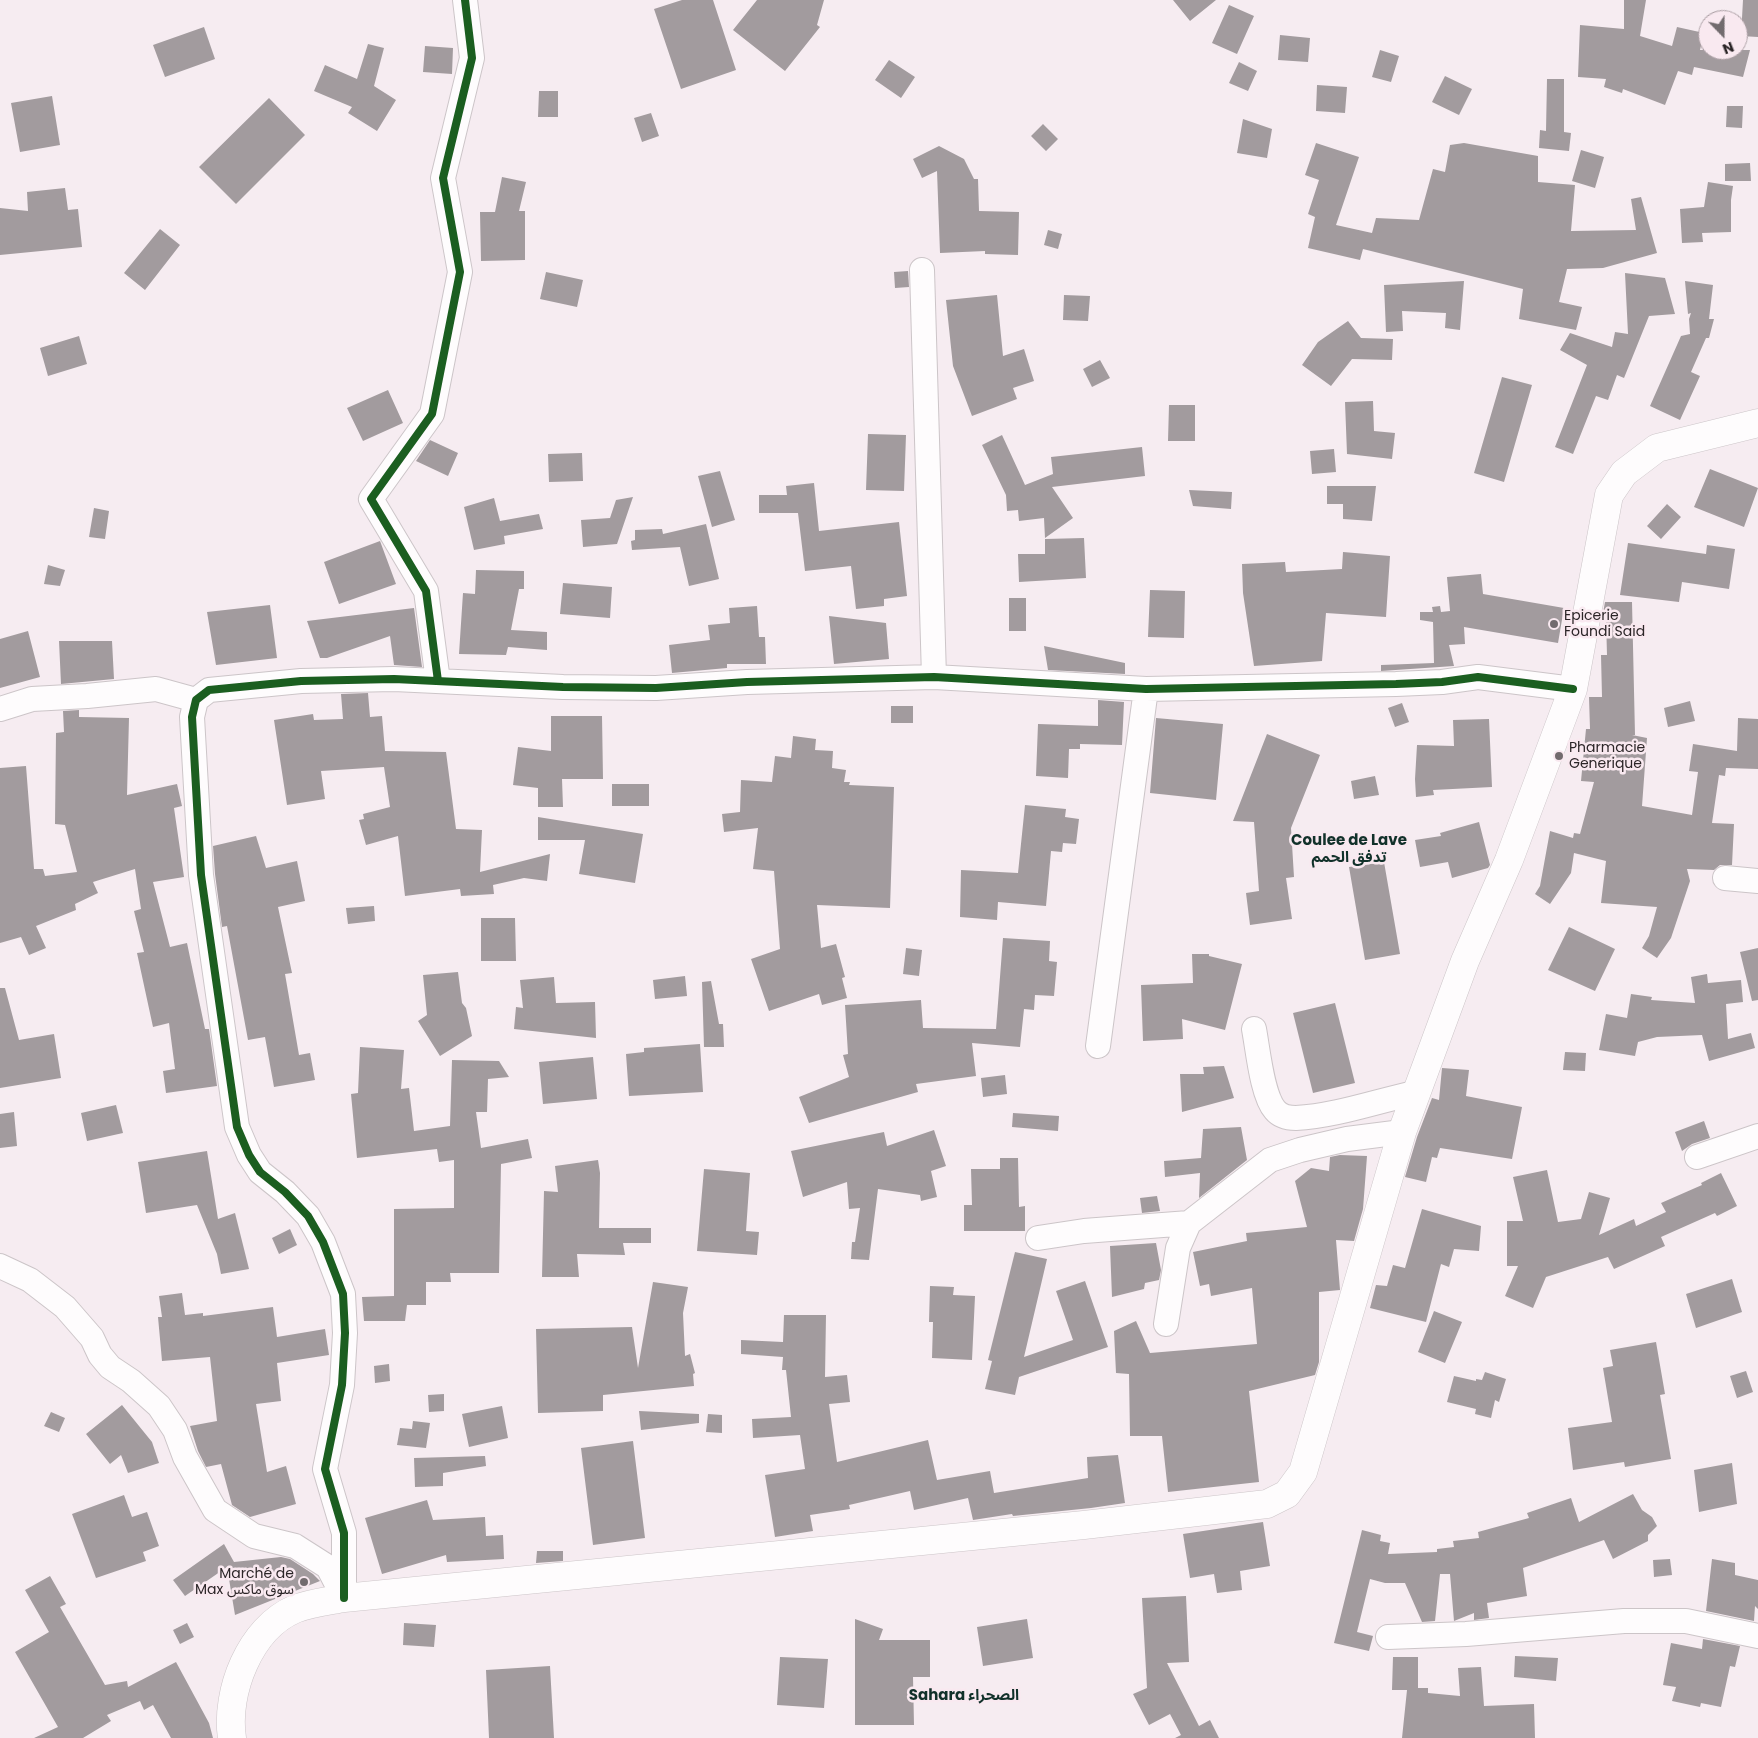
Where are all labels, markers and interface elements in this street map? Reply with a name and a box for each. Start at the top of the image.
north arrow [1698,10,1748,60]
text: N [1720,37,1737,59]
place label: Epicerie Foundi Said [1564,608,1645,640]
marker: Epicerie Foundi Said [1548,618,1560,630]
place label: Pharmacie Generique [1569,740,1645,772]
marker: Pharmacie Generique [1553,750,1565,762]
district label: Coulee de Lave تدفق الحمم [1291,832,1407,867]
place label: Marché de Max سوق ماكس [195,1566,294,1598]
marker: Marché de Max سوق ماكس [298,1576,310,1588]
district label: Sahara الصحراء [909,1687,1019,1705]

